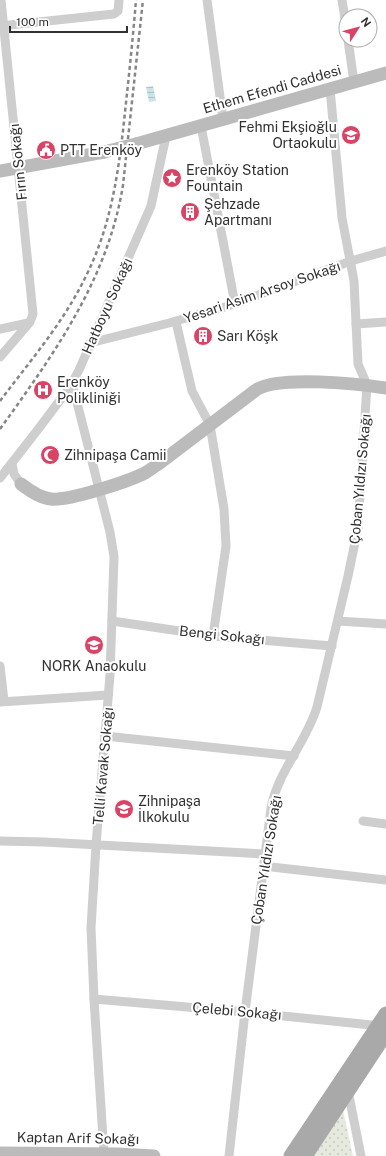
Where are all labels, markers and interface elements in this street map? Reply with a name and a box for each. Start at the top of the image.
scale bar [10,8,127,34]
north arrow [338,8,378,48]
text: 100 m [16,15,49,29]
text: N [359,15,373,29]
street label: Ethem Efendi Caddesi [201,62,343,116]
place label: Fehmi Ekşioğlu Ortaokulu [238,119,337,151]
street label: Fırın Sokağı [6,123,30,201]
school or university icon: Fehmi Ekşioğlu Ortaokulu [340,124,362,146]
public building icon: PTT Erenköy [35,139,57,161]
place label: PTT Erenköy [60,142,143,158]
place label: Erenköy Station Fountain [186,162,289,194]
place icon: Erenköy Station Fountain [161,167,183,189]
place label: Şehzade Apartmanı [204,196,272,228]
building icon: Şehzade Apartmanı [179,201,201,223]
street label: Hatboyu Sokağı [79,255,135,357]
street label: Yesari Asim Arsoy Sokağı [182,258,342,326]
building icon: Sarı Köşk [192,325,214,347]
place label: Sarı Köşk [217,328,278,344]
place label: Erenköy Polikliniği [57,374,121,406]
hospital icon: Erenköy Polikliniği [32,379,54,401]
street label: Çoban Yıldızı Sokağı [346,413,374,545]
mosque icon: Zihnipaşa Camii [39,444,61,466]
place label: Zihnipaşa Camii [64,447,167,463]
street label: Bengi Sokağı [178,623,266,647]
school or university icon: NORK Anaokulu [83,634,105,656]
place label: NORK Anaokulu [42,658,146,674]
street label: Telli Kavak Sokağı [90,707,116,825]
place label: Zihnipaşa İlkokulu [138,793,201,825]
street label: Çoban Yıldızı Sokağı [248,794,284,926]
school or university icon: Zihnipaşa İlkokulu [113,798,135,820]
street label: Çelebi Sokağı [192,999,282,1023]
street label: Kaptan Arif Sokağı [17,1129,139,1147]

